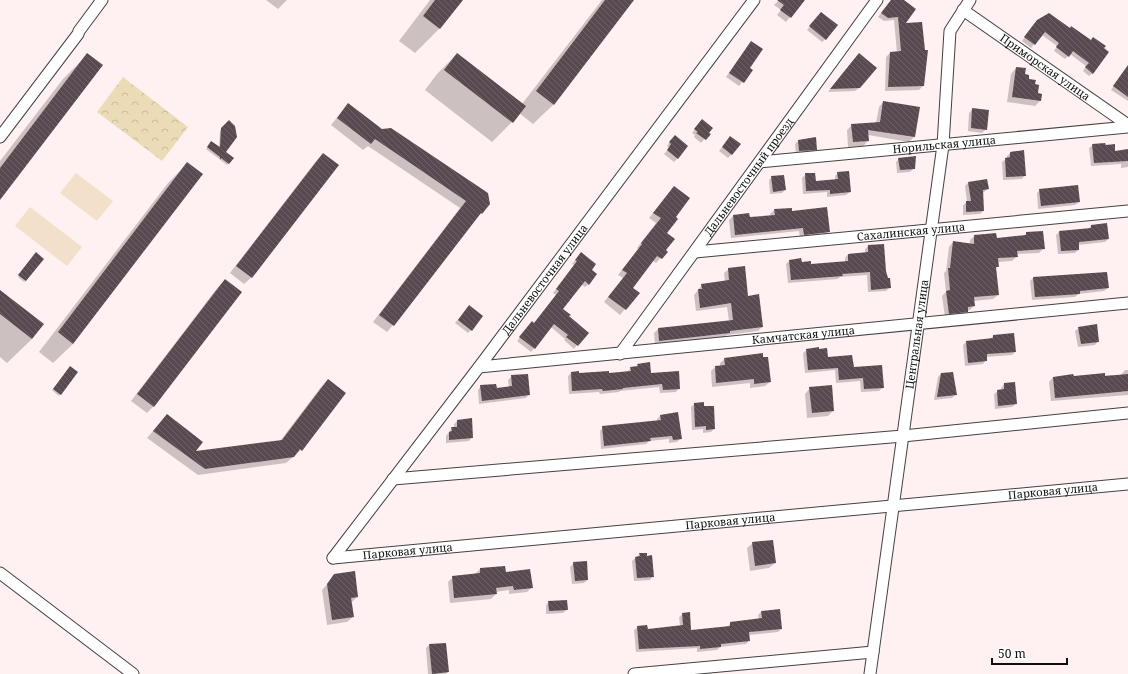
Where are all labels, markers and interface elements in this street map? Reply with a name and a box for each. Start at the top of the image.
street label: Приморская улица [997,30,1093,103]
street label: Дальневосточный проезд [700,114,796,239]
street label: Норильская улица [892,132,996,156]
street label: Сахалинская улица [856,218,966,244]
street label: Дальневосточная улица [498,221,591,337]
street label: Центральная улица [901,278,931,390]
street label: Камчатская улица [751,322,856,347]
street label: Парковая улица [1007,479,1099,502]
street label: Парковая улица [685,509,776,532]
street label: Парковая улица [362,539,453,562]
scale bar [992,640,1067,666]
text: 50 m [998,645,1026,662]

